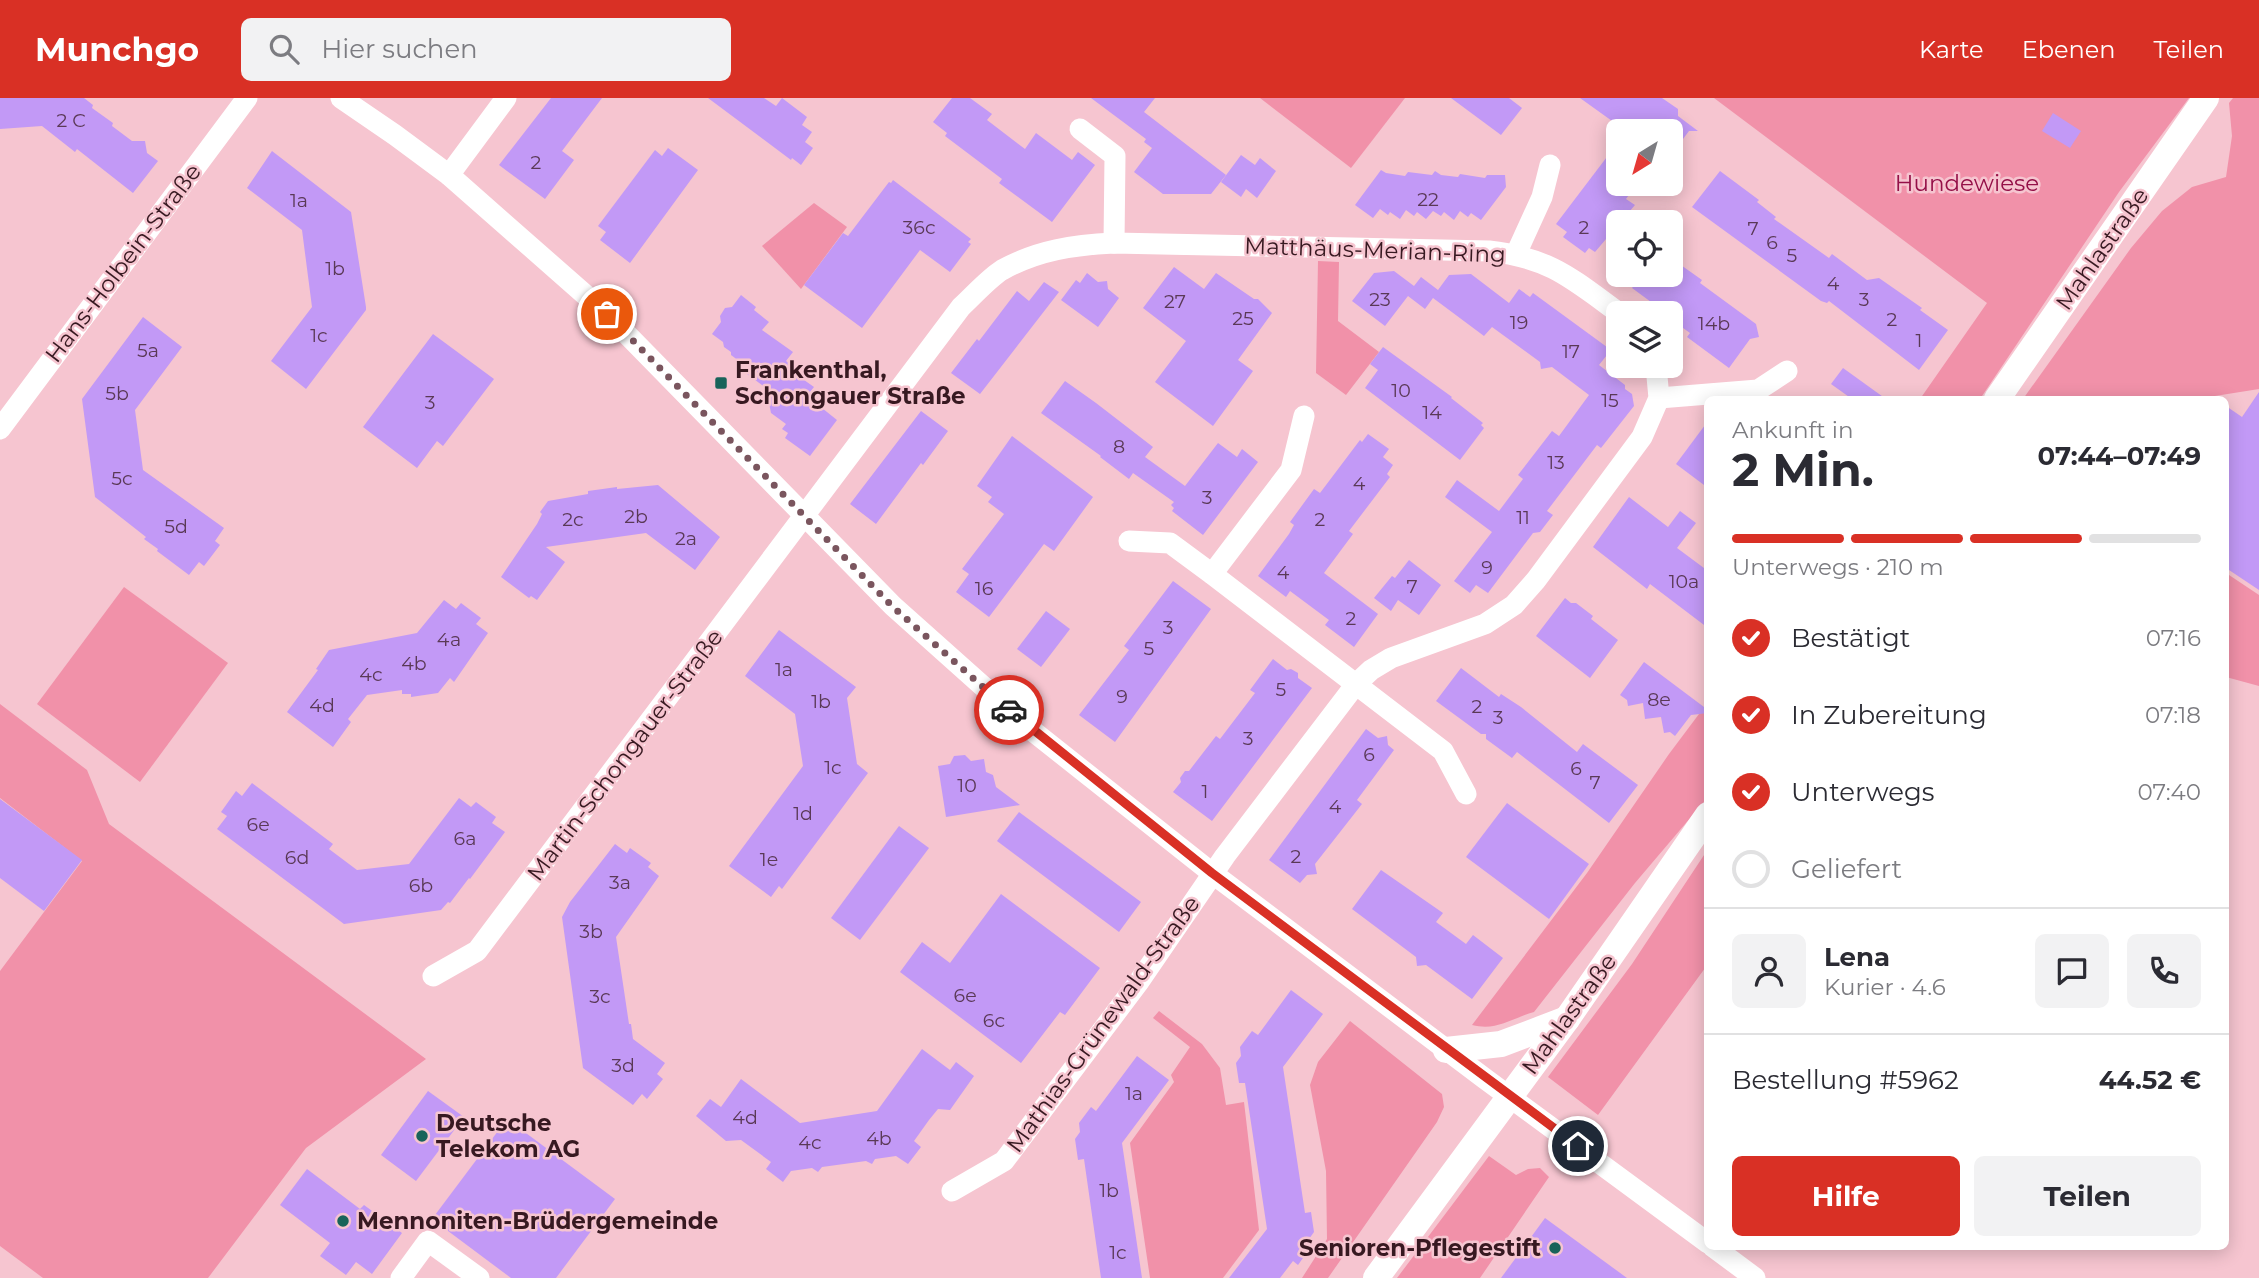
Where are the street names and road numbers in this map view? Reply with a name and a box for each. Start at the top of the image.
street label: Hans-Holbein-Straße [39,158,207,368]
street label: Mahlastraße [2050,183,2154,315]
street label: Matthäus-Merian-Ring [1244,231,1506,269]
street label: Martin-Schongauer-Straße [521,624,729,886]
street label: Mathias-Grünewald-Straße [1001,890,1205,1158]
street label: Mahlastraße [1516,948,1622,1080]

